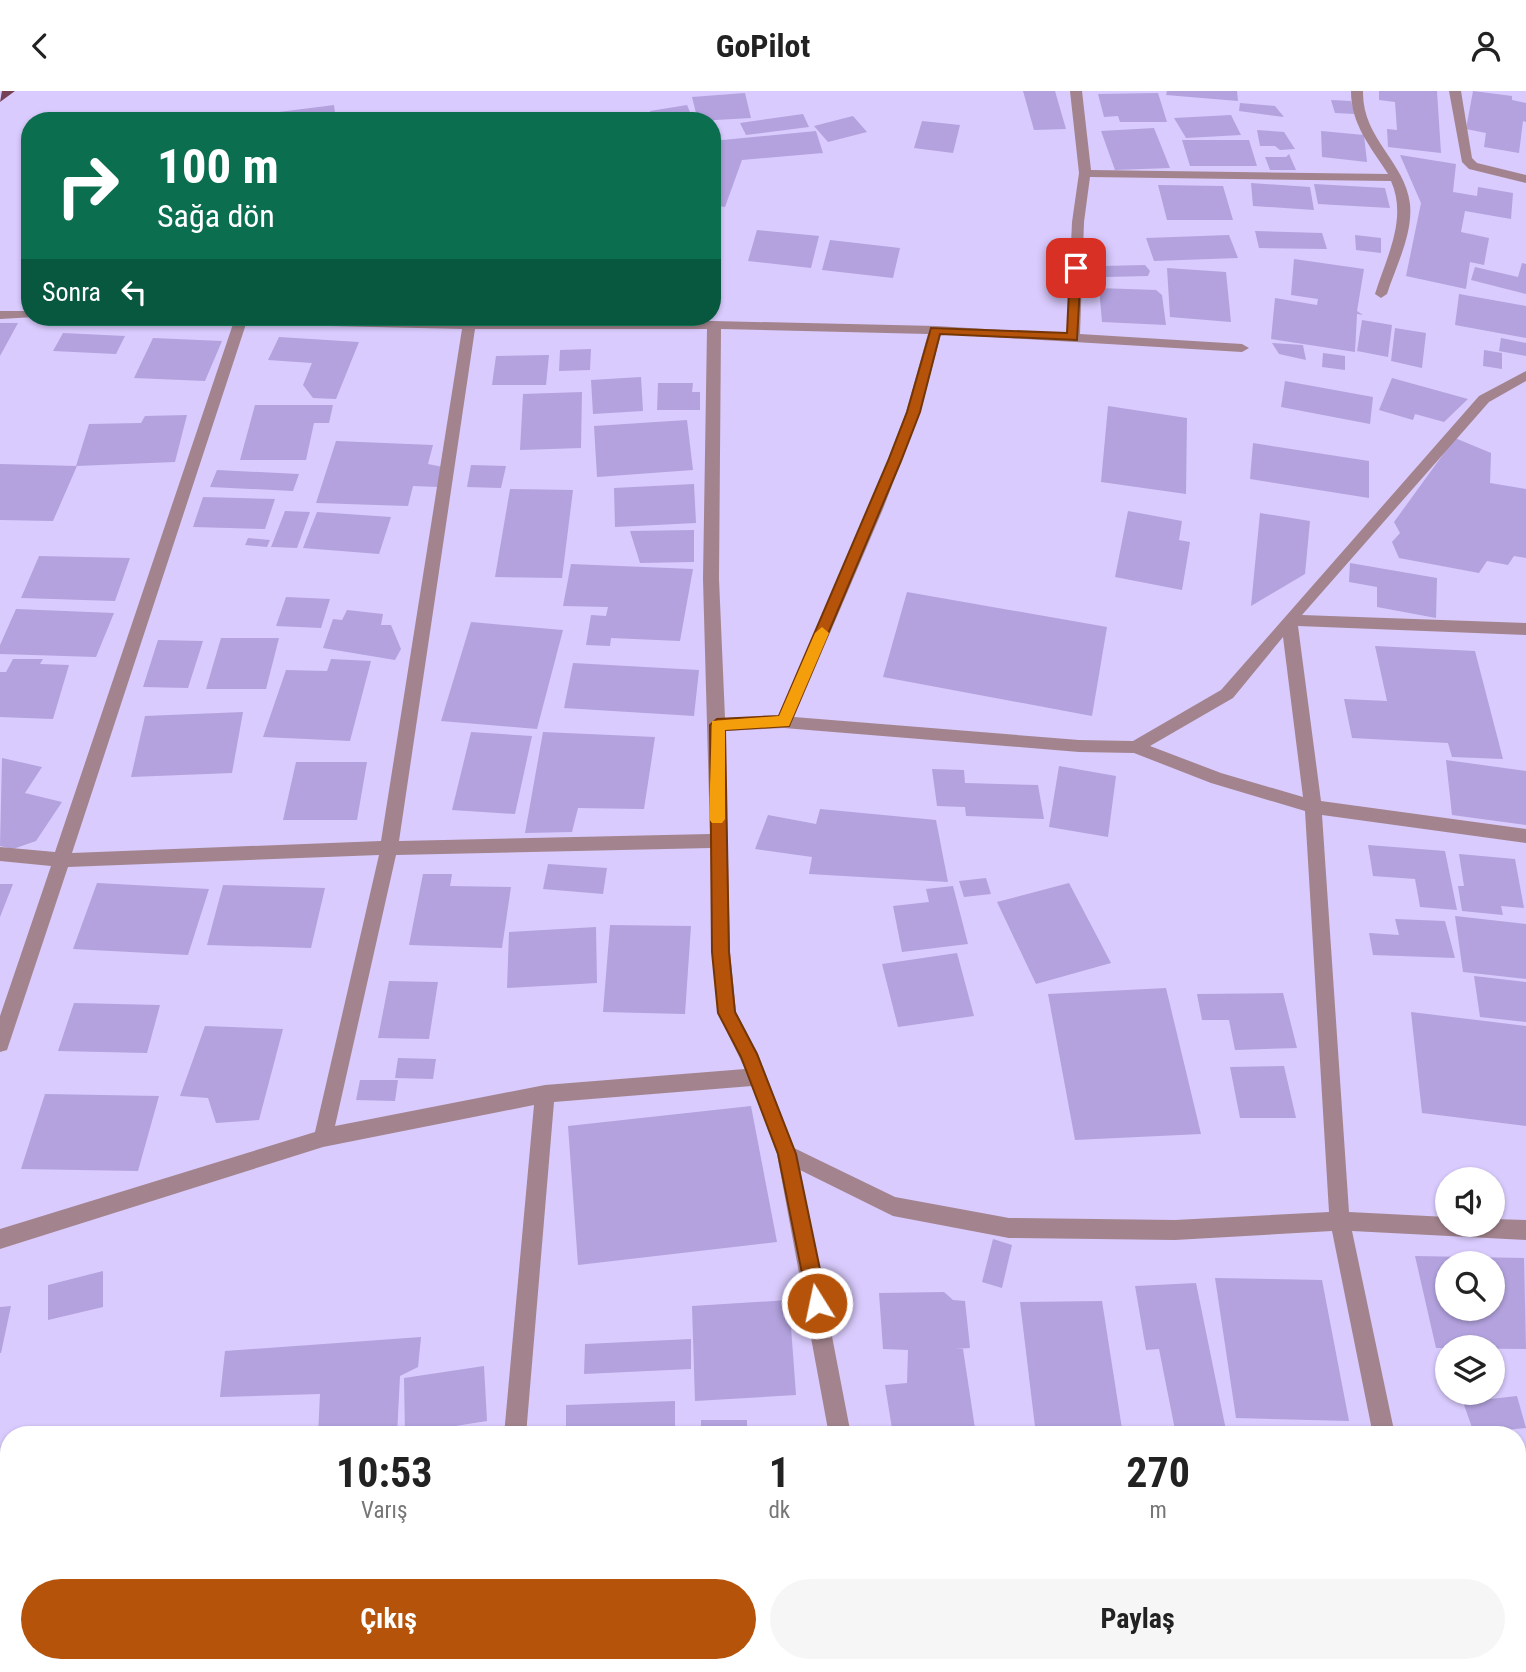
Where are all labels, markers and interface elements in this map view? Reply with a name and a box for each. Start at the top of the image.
icon: back [21,27,59,65]
text: GoPilot [716,27,810,65]
icon: person [1467,27,1505,65]
text: 100 m [157,138,279,195]
icon: right [42,140,133,231]
text: Sağa dön [157,197,275,235]
pin [1046,238,1106,298]
icon: arrive [1057,249,1095,287]
icon: left [115,273,153,311]
text: Sonra [42,277,101,307]
map controls [1435,1167,1505,1405]
button: sound [1435,1167,1505,1237]
button: search [1435,1251,1505,1321]
position arrow [780,1266,854,1340]
button: layers [1435,1335,1505,1405]
text: 10:53 [336,1448,432,1497]
text: 1 [769,1448,790,1497]
text: 270 [1126,1448,1190,1497]
text: Varış [361,1497,407,1524]
text: dk [768,1497,790,1524]
text: m [1149,1497,1167,1524]
button: Çıkış [21,1579,756,1659]
button: Paylaş [770,1579,1505,1659]

